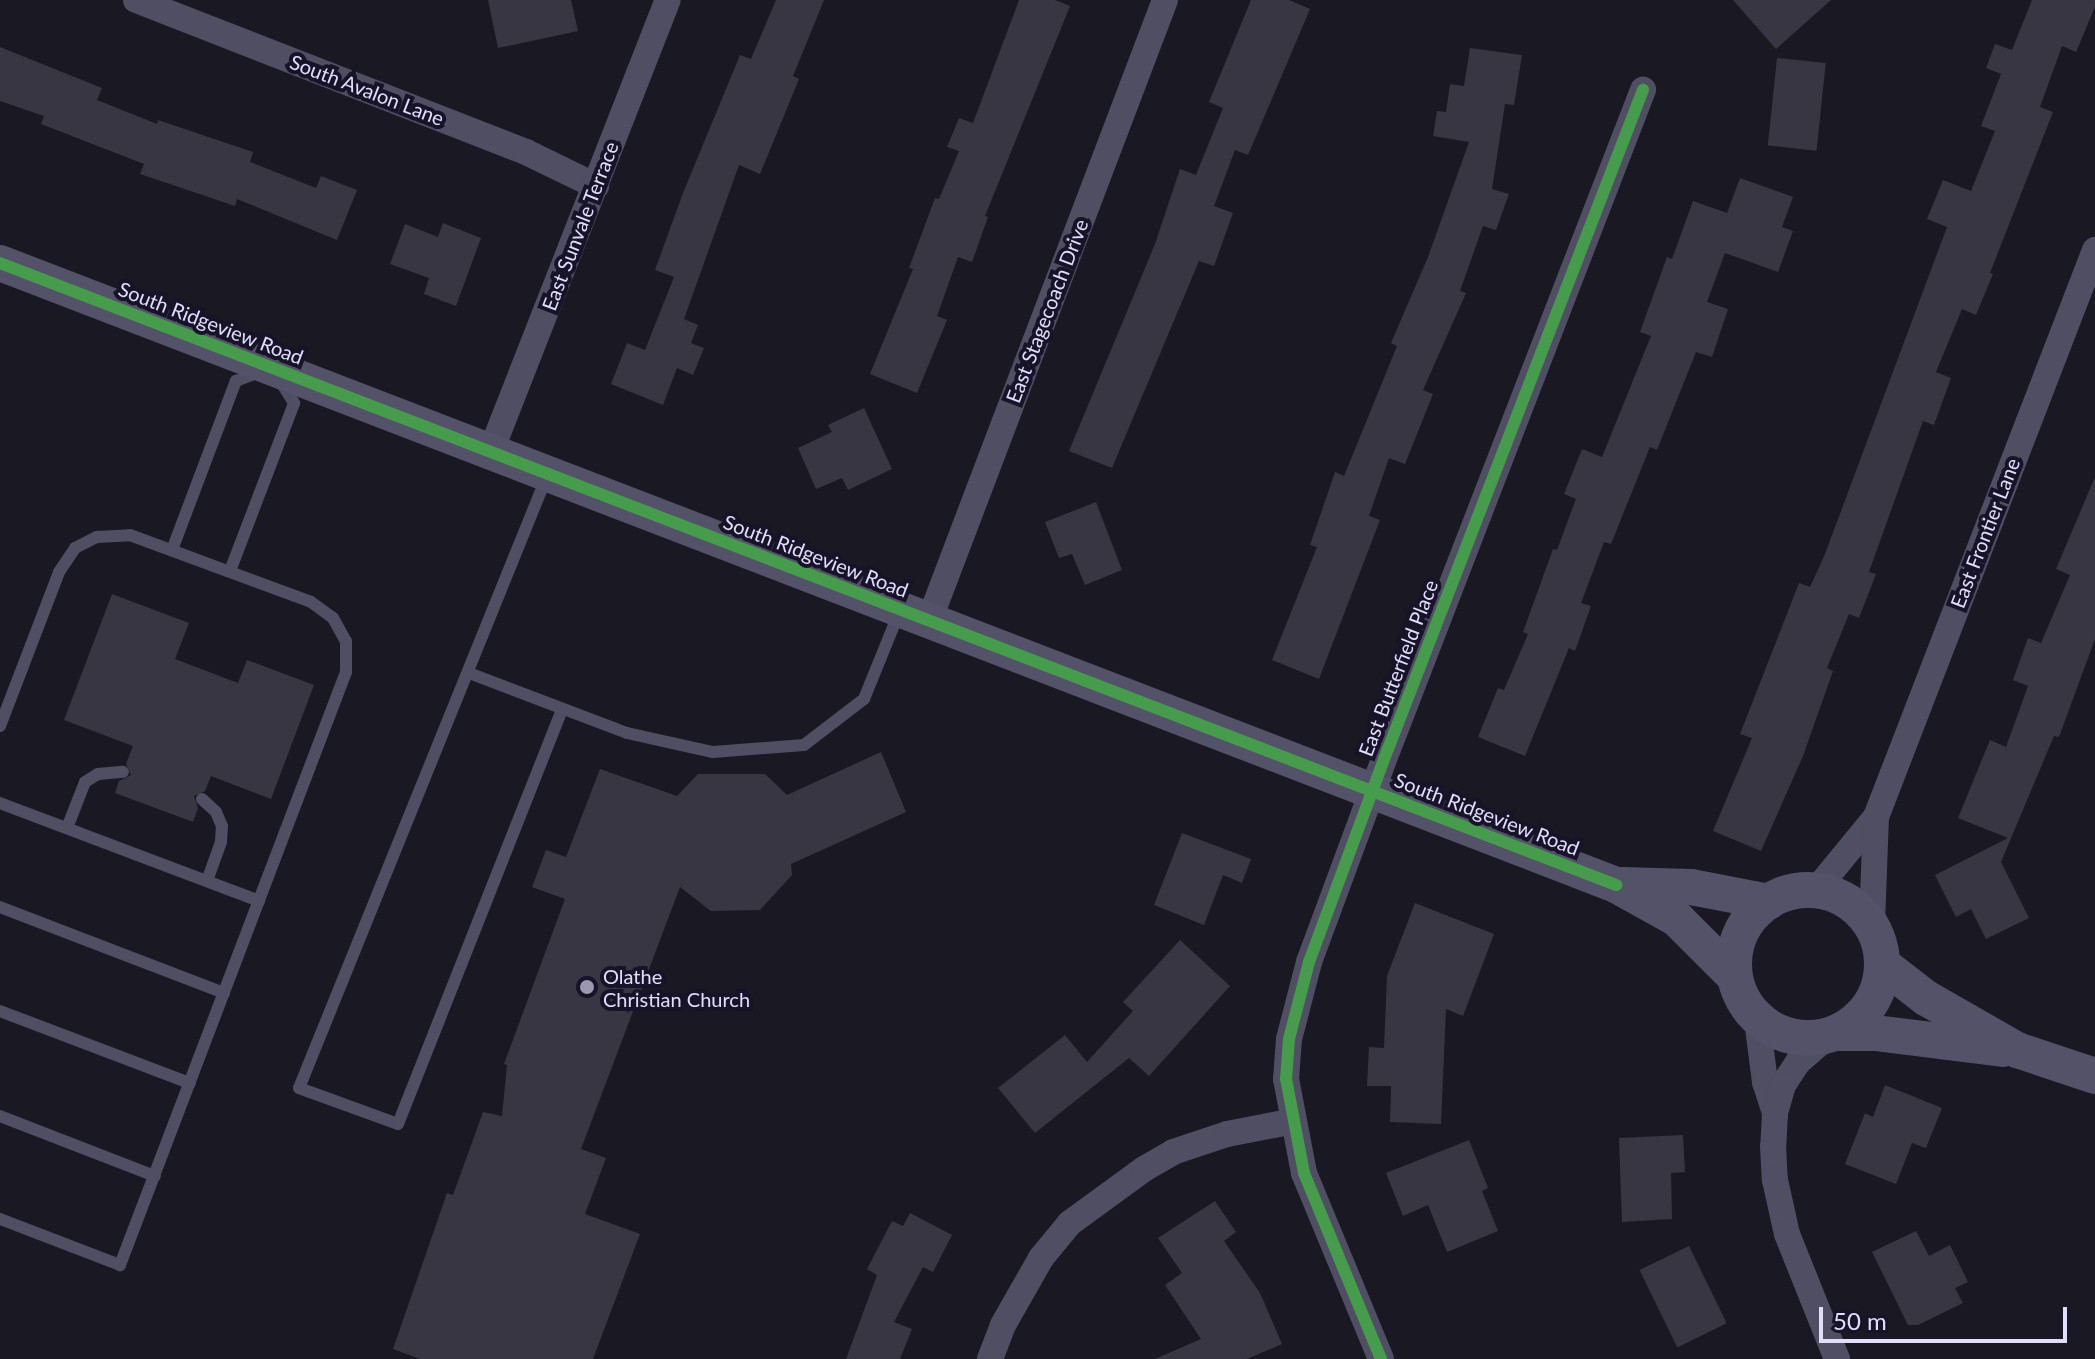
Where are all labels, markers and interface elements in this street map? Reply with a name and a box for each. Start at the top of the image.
street label: South Avalon Lane [286,49,448,131]
street label: East Sunvale Terrace [537,138,623,314]
street label: East Stagecoach Drive [1001,216,1093,406]
street label: South Ridgeview Road [115,277,307,369]
street label: East Frontier Lane [1945,454,2025,612]
street label: South Ridgeview Road [720,510,912,602]
street label: East Butterfield Place [1353,576,1443,760]
street label: South Ridgeview Road [1391,768,1583,860]
place label: Olathe Christian Church [603,964,750,1011]
marker: Olathe Christian Church [578,978,596,996]
scale bar [1823,1291,2071,1341]
text: 50 m [1833,1306,1887,1335]

